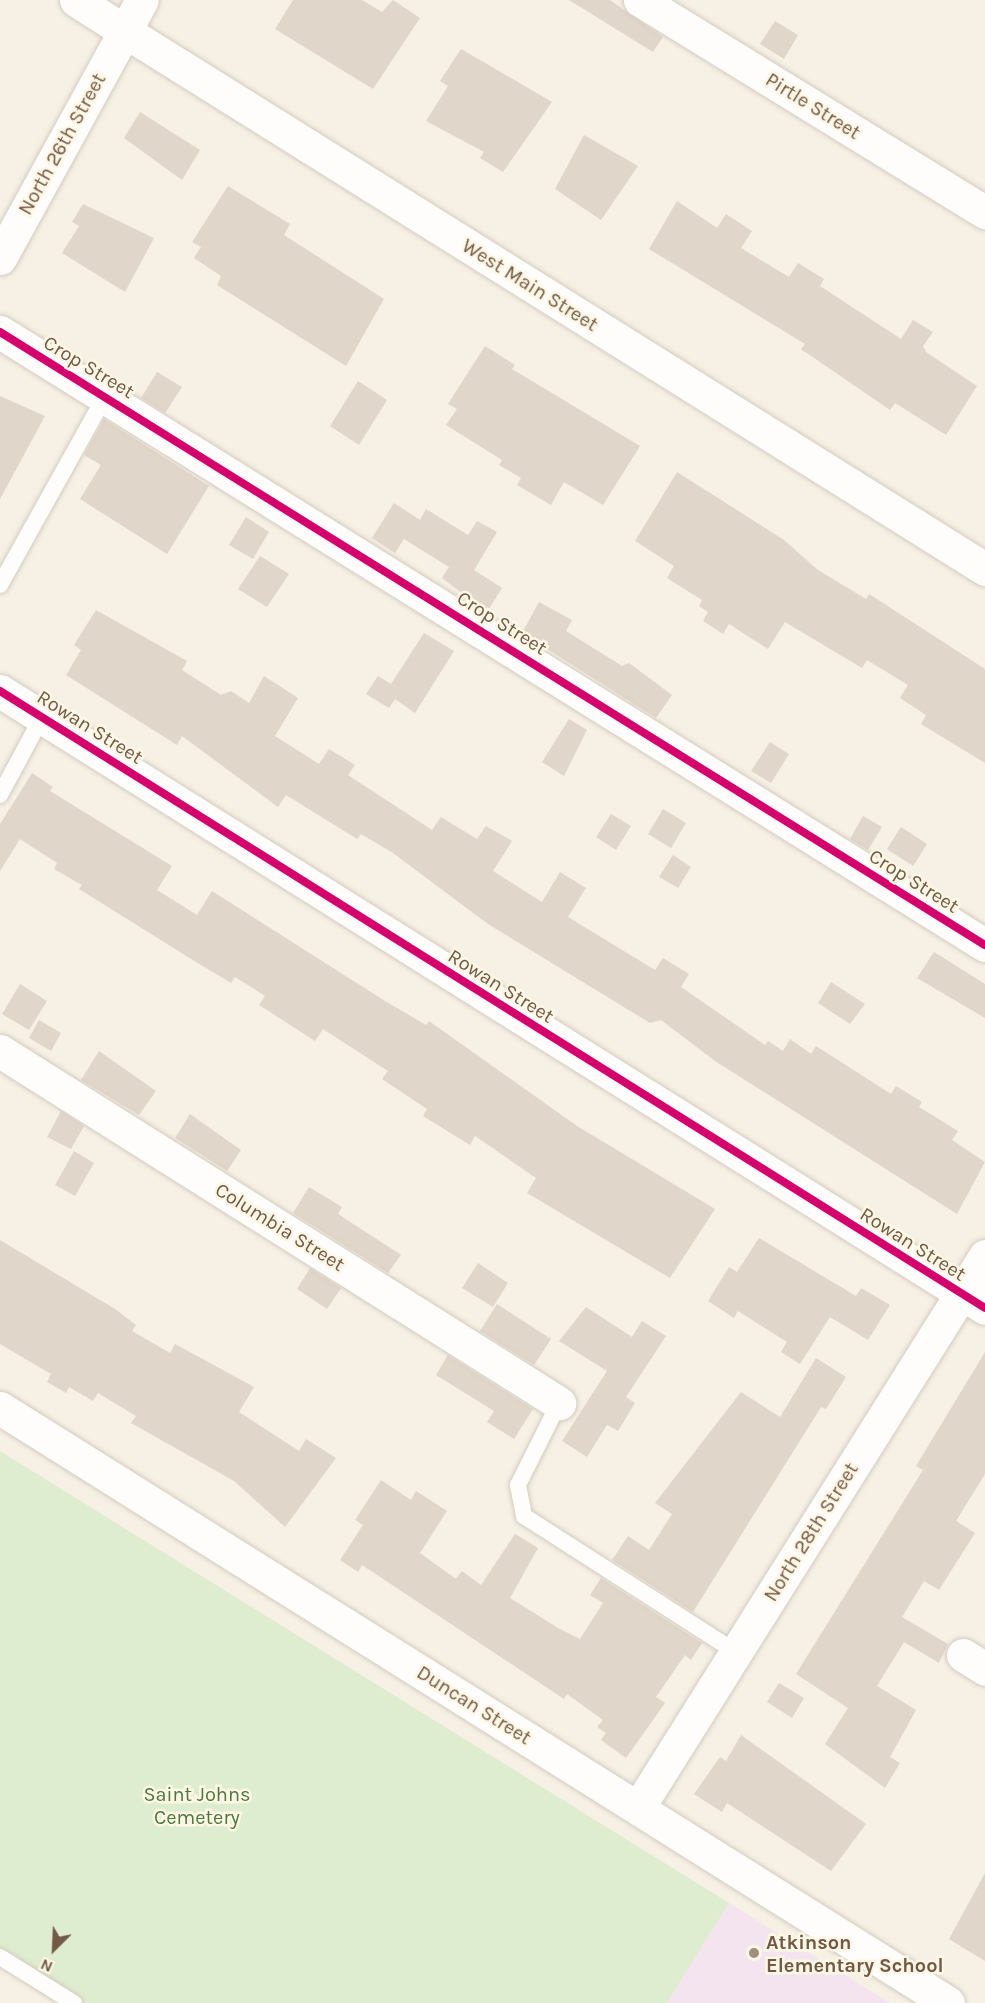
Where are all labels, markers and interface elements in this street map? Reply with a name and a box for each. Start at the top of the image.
street label: Pirtle Street [761,67,865,145]
street label: North 26th Street [13,69,111,219]
street label: West Main Street [458,234,602,336]
street label: Crop Street [39,331,139,403]
street label: Crop Street [452,586,552,660]
street label: Rowan Street [33,685,147,769]
street label: Crop Street [864,844,964,918]
street label: Rowan Street [444,944,558,1028]
street label: Columbia Street [211,1178,349,1276]
street label: Rowan Street [856,1202,970,1286]
street label: North 28th Street [759,1458,863,1606]
street label: Duncan Street [412,1660,536,1750]
park label: Saint Johns Cemetery [143,1783,251,1830]
north arrow [24,1919,84,1979]
place label: Atkinson Elementary School [766,1930,944,1977]
marker: Atkinson Elementary School [747,1946,761,1960]
text: N [37,1955,56,1977]

